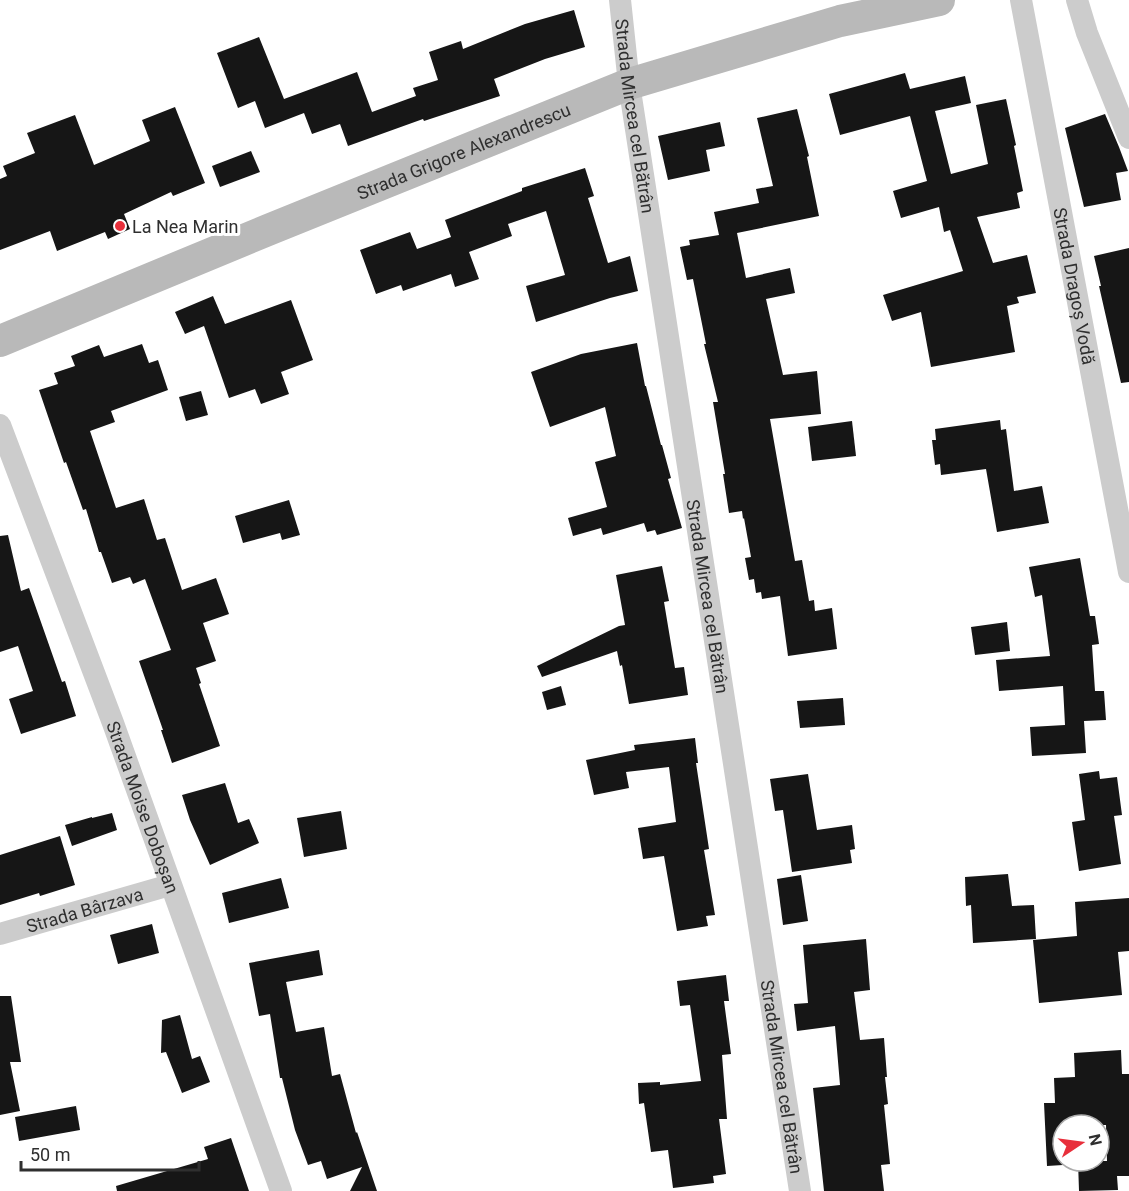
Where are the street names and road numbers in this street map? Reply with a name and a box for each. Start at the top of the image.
street label: Strada Mircea cel Bătrân [612,18,659,215]
street label: Strada Grigore Alexandrescu [354,98,573,203]
street label: Strada Dragoș Vodă [1050,206,1100,366]
street label: Strada Mircea cel Bătrân [683,498,734,695]
street label: Strada Moise Doboșan [103,718,184,896]
street label: Strada Bârzava [24,883,145,936]
street label: Strada Mircea cel Bătrân [757,978,808,1175]

